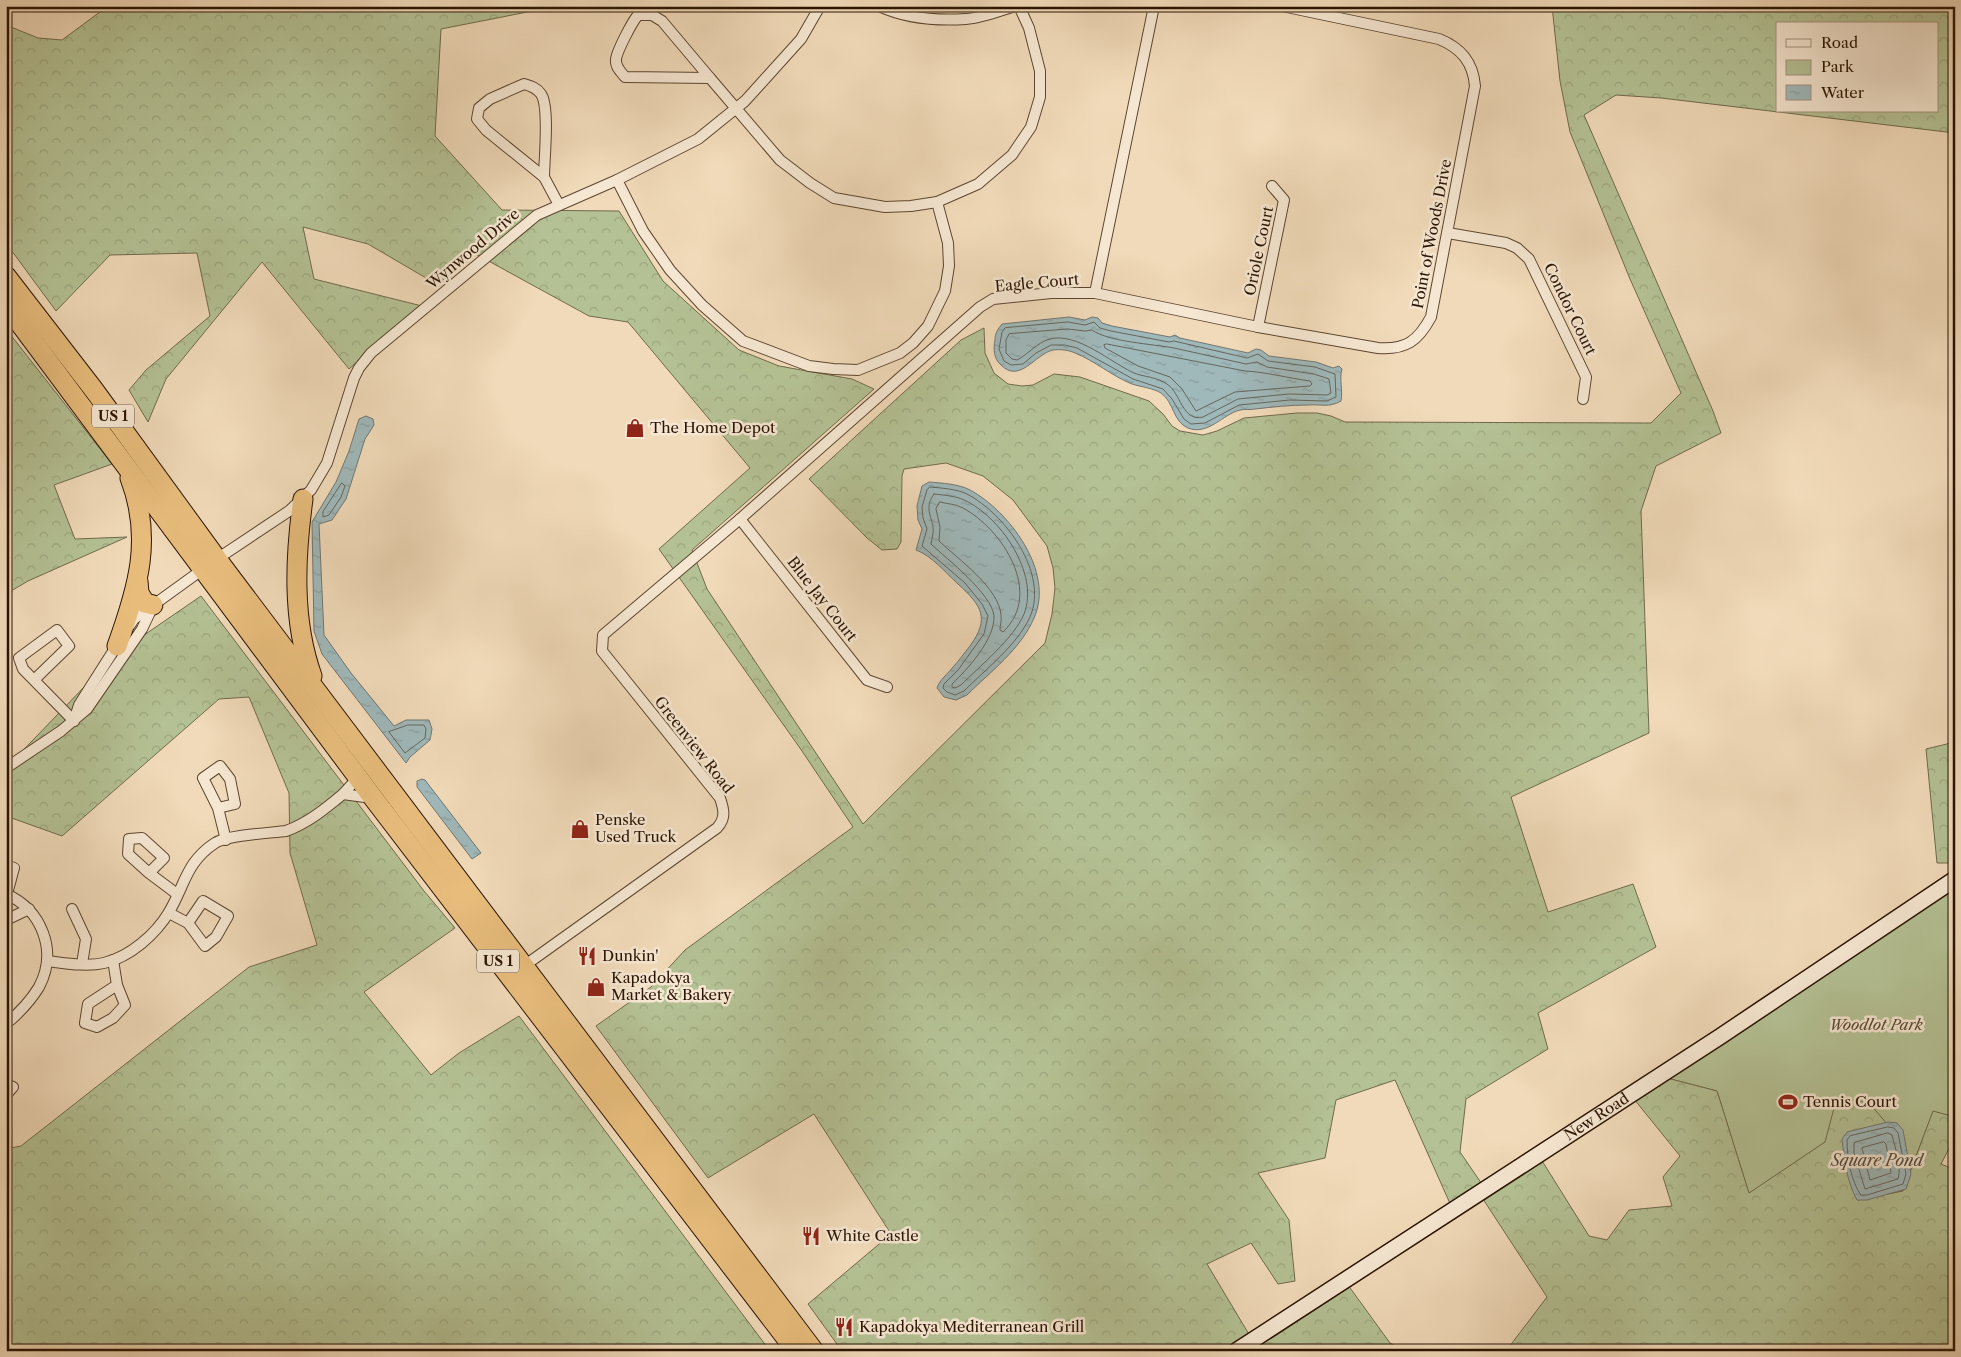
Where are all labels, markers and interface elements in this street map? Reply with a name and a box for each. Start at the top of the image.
legend [1776,22,1938,112]
text: Road [1821,33,1858,52]
text: Park [1821,57,1855,76]
text: Water [1820,83,1865,102]
street label: Point of Woods Drive [1408,157,1455,310]
street label: Wynwood Drive [422,204,523,294]
street label: Oriole Court [1240,204,1277,297]
street label: Condor Court [1540,260,1601,359]
street label: Eagle Court [994,269,1081,296]
road number: US 1 [92,404,134,428]
shop icon: The Home Depot [624,417,646,439]
place label: The Home Depot [650,418,776,437]
street label: Blue Jay Court [783,552,862,646]
street label: Greenview Road [651,692,738,797]
place label: Penske Used Truck [595,810,678,846]
shop icon: Penske Used Truck [569,818,591,840]
restaurant icon: Dunkin' [576,945,598,967]
place label: Dunkin' [602,946,658,965]
road number: US 1 [477,949,519,972]
place label: Kapadokya Market & Bakery [611,968,732,1004]
shop icon: Kapadokya Market & Bakery [585,976,607,998]
park label: Woodlot Park [1829,1015,1923,1034]
street label: New Road [1560,1088,1632,1144]
sports icon: Tennis Court [1777,1091,1799,1113]
place label: Tennis Court [1803,1092,1897,1111]
water label: Square Pond [1830,1150,1924,1170]
restaurant icon: White Castle [800,1225,822,1247]
place label: White Castle [825,1226,919,1245]
restaurant icon: Kapadokya Mediterranean Grill [833,1316,855,1338]
place label: Kapadokya Mediterranean Grill [859,1317,1085,1336]

